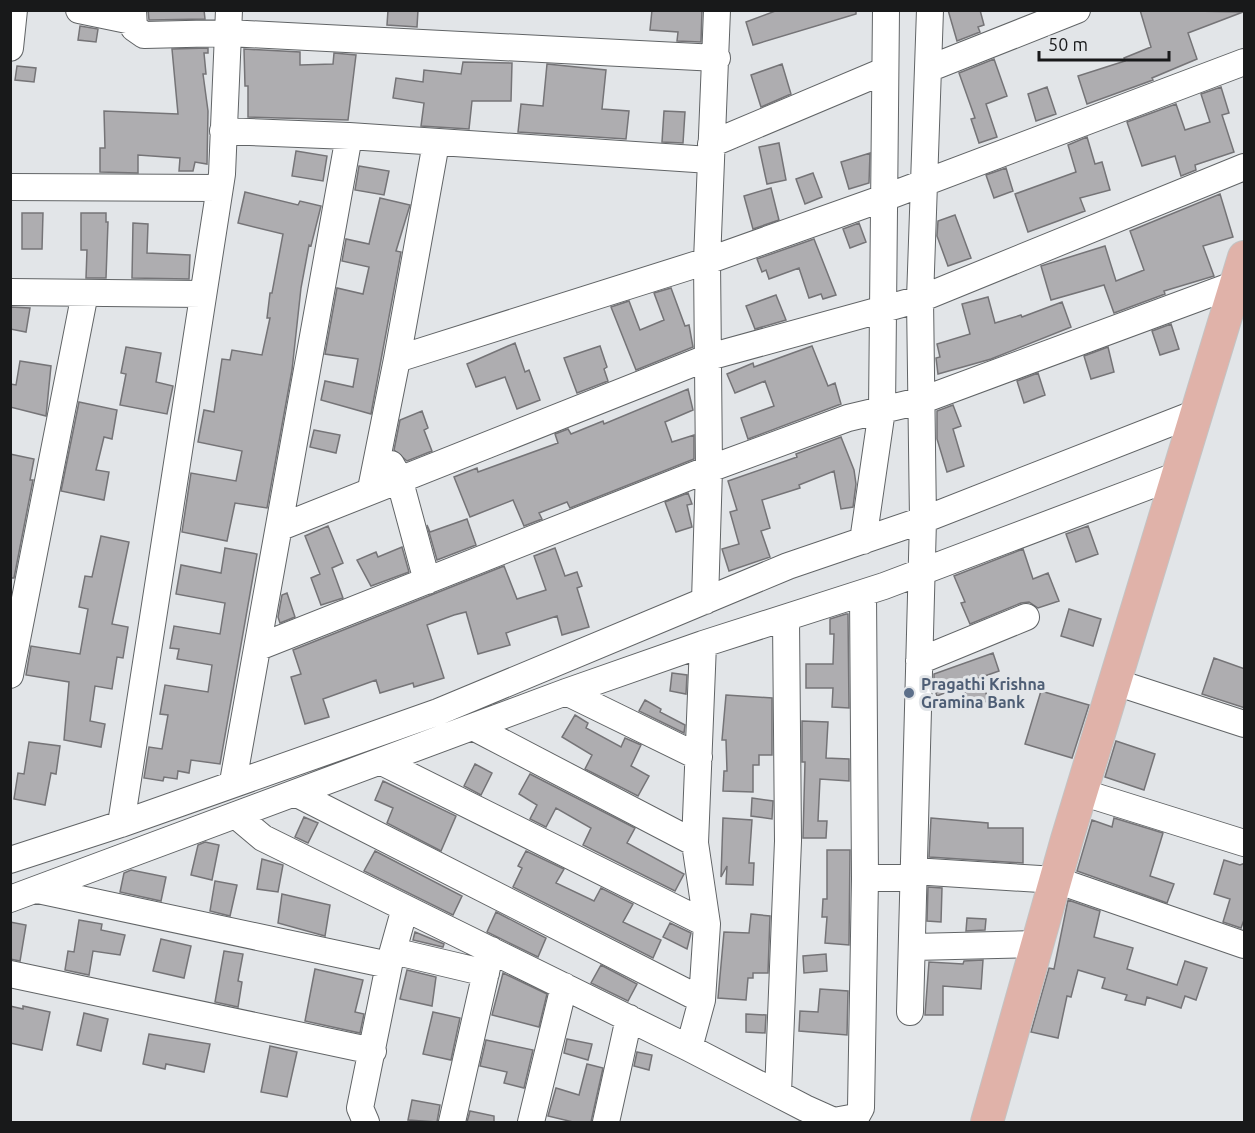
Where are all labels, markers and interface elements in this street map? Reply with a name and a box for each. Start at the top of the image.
scale bar [1039,24,1170,62]
text: 50 m [1048,34,1088,54]
place label: Pragathi Krishna Gramina Bank [921,675,1046,711]
marker: Pragathi Krishna Gramina Bank [902,686,916,700]

